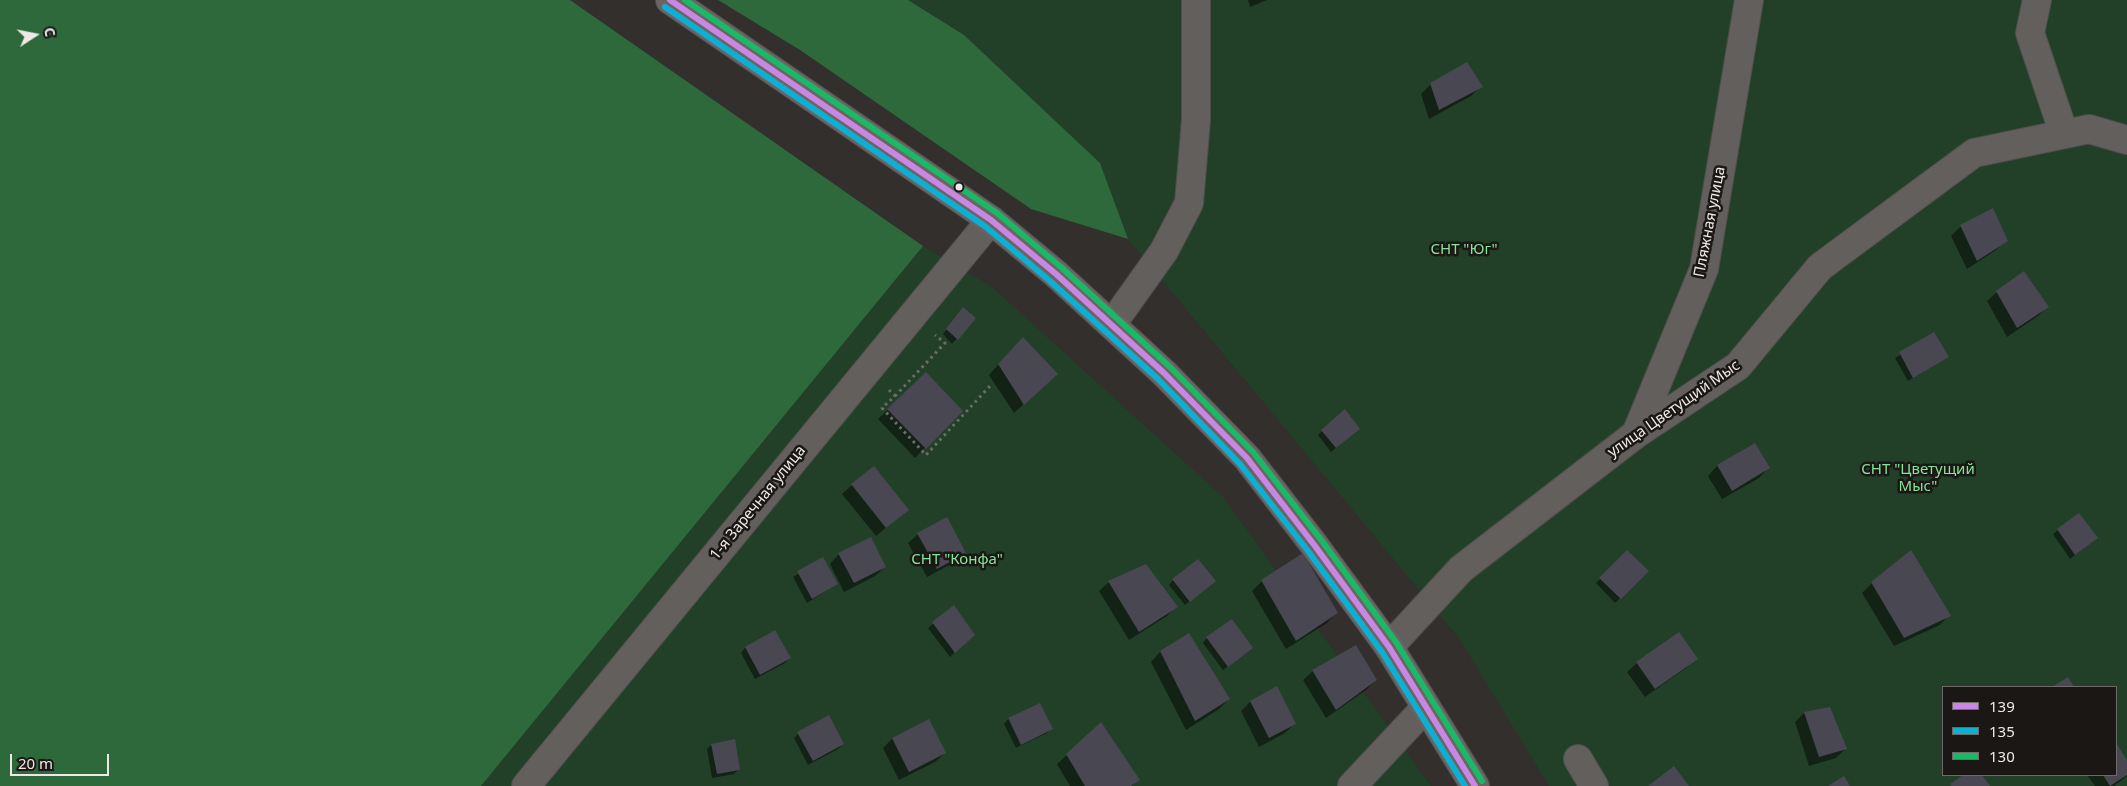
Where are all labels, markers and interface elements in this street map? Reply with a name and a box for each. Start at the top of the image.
north arrow [10,10,60,60]
text: С [40,26,60,38]
street label: Пляжная улица [1690,165,1730,279]
unlabelled marker [954,182,964,192]
park label: СНТ "Юг" [1430,241,1498,259]
street label: улица Цветущий Мыс [1605,357,1743,461]
street label: 1-я Заречная улица [706,442,810,564]
park label: СНТ "Цветущий Мыс" [1861,461,1975,496]
park label: СНТ "Конфа" [911,551,1003,569]
legend [1942,686,2117,776]
text: 139 [1989,696,2015,716]
text: 135 [1989,721,2015,741]
scale bar [12,744,111,776]
text: 130 [1989,746,2015,766]
text: 20 m [18,753,53,773]

